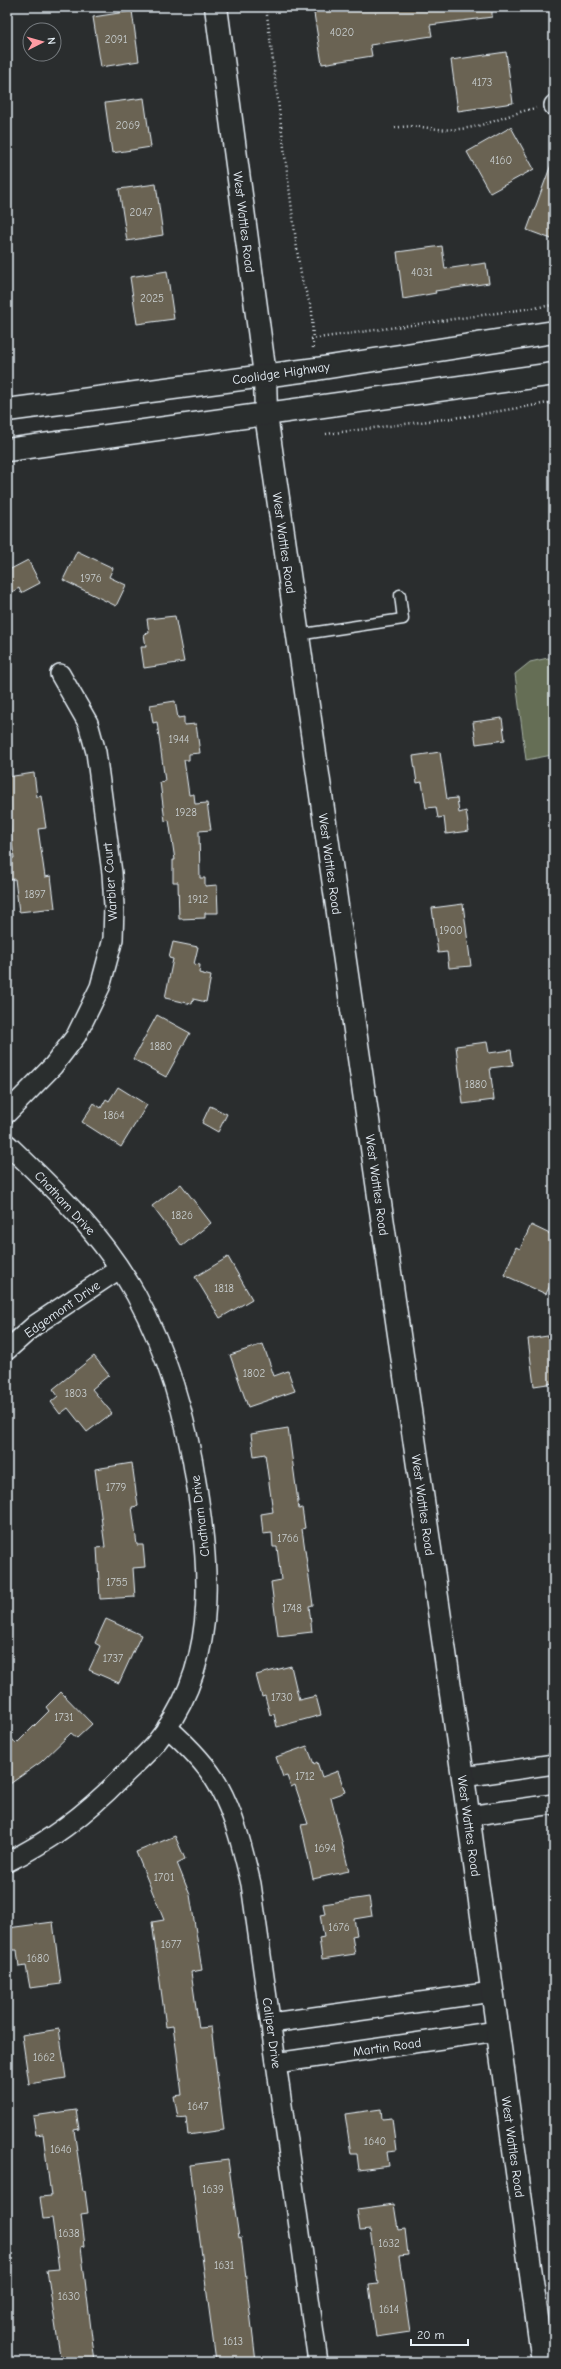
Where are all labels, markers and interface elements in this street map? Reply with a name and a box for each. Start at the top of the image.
north arrow [22,22,62,62]
house number: 4020 [330,26,354,39]
house number: 2091 [105,33,127,46]
text: N [45,37,58,45]
house number: 4173 [472,76,492,89]
house number: 2069 [116,119,140,132]
house number: 4160 [490,154,512,167]
street label: West Wattles Road [230,170,258,274]
house number: 2047 [130,206,152,219]
house number: 4031 [411,266,433,279]
house number: 2025 [140,292,164,305]
street label: Coolidge Highway [231,359,331,387]
street label: West Wattles Road [269,491,299,595]
house number: 1976 [80,572,102,585]
house number: 1944 [169,733,189,746]
house number: 1928 [175,806,197,819]
street label: West Wattles Road [315,812,345,916]
street label: Warbler Court [100,841,120,922]
house number: 1897 [24,888,46,901]
house number: 1912 [188,893,208,906]
house number: 1900 [439,924,463,937]
house number: 1880 [150,1040,172,1053]
house number: 1880 [465,1078,487,1091]
house number: 1864 [103,1109,125,1122]
street label: West Wattles Road [362,1133,392,1237]
street label: Chatham Drive [32,1168,99,1238]
house number: 1826 [171,1209,193,1222]
street label: Edgemont Drive [21,1277,103,1341]
house number: 1818 [214,1282,234,1295]
house number: 1802 [243,1367,265,1380]
house number: 1803 [65,1387,87,1400]
street label: West Wattles Road [408,1453,438,1557]
street label: Chatham Drive [187,1474,212,1558]
house number: 1779 [106,1481,126,1494]
house number: 1766 [277,1532,299,1545]
house number: 1755 [106,1576,128,1589]
house number: 1748 [282,1602,302,1615]
house number: 1737 [103,1652,123,1665]
house number: 1730 [271,1691,293,1704]
house number: 1731 [54,1711,74,1724]
house number: 1712 [295,1770,315,1783]
street label: West Wattles Road [454,1774,484,1878]
house number: 1694 [314,1842,336,1855]
house number: 1701 [154,1871,174,1884]
house number: 1676 [328,1921,350,1934]
house number: 1677 [161,1938,181,1951]
house number: 1680 [27,1952,49,1965]
street label: Caliper Drive [260,1997,284,2070]
street label: Martin Road [352,2035,422,2059]
house number: 1662 [33,2051,55,2064]
street label: West Wattles Road [498,2095,528,2199]
house number: 1647 [188,2100,208,2113]
house number: 1640 [364,2135,386,2148]
house number: 1646 [50,2143,72,2156]
house number: 1639 [202,2183,224,2196]
house number: 1638 [58,2227,80,2240]
house number: 1632 [378,2237,400,2250]
house number: 1631 [214,2259,234,2272]
house number: 1630 [58,2290,80,2303]
house number: 1614 [379,2303,399,2316]
scale bar [411,2321,468,2347]
text: 20 m [417,2328,445,2342]
house number: 1613 [223,2335,243,2348]

